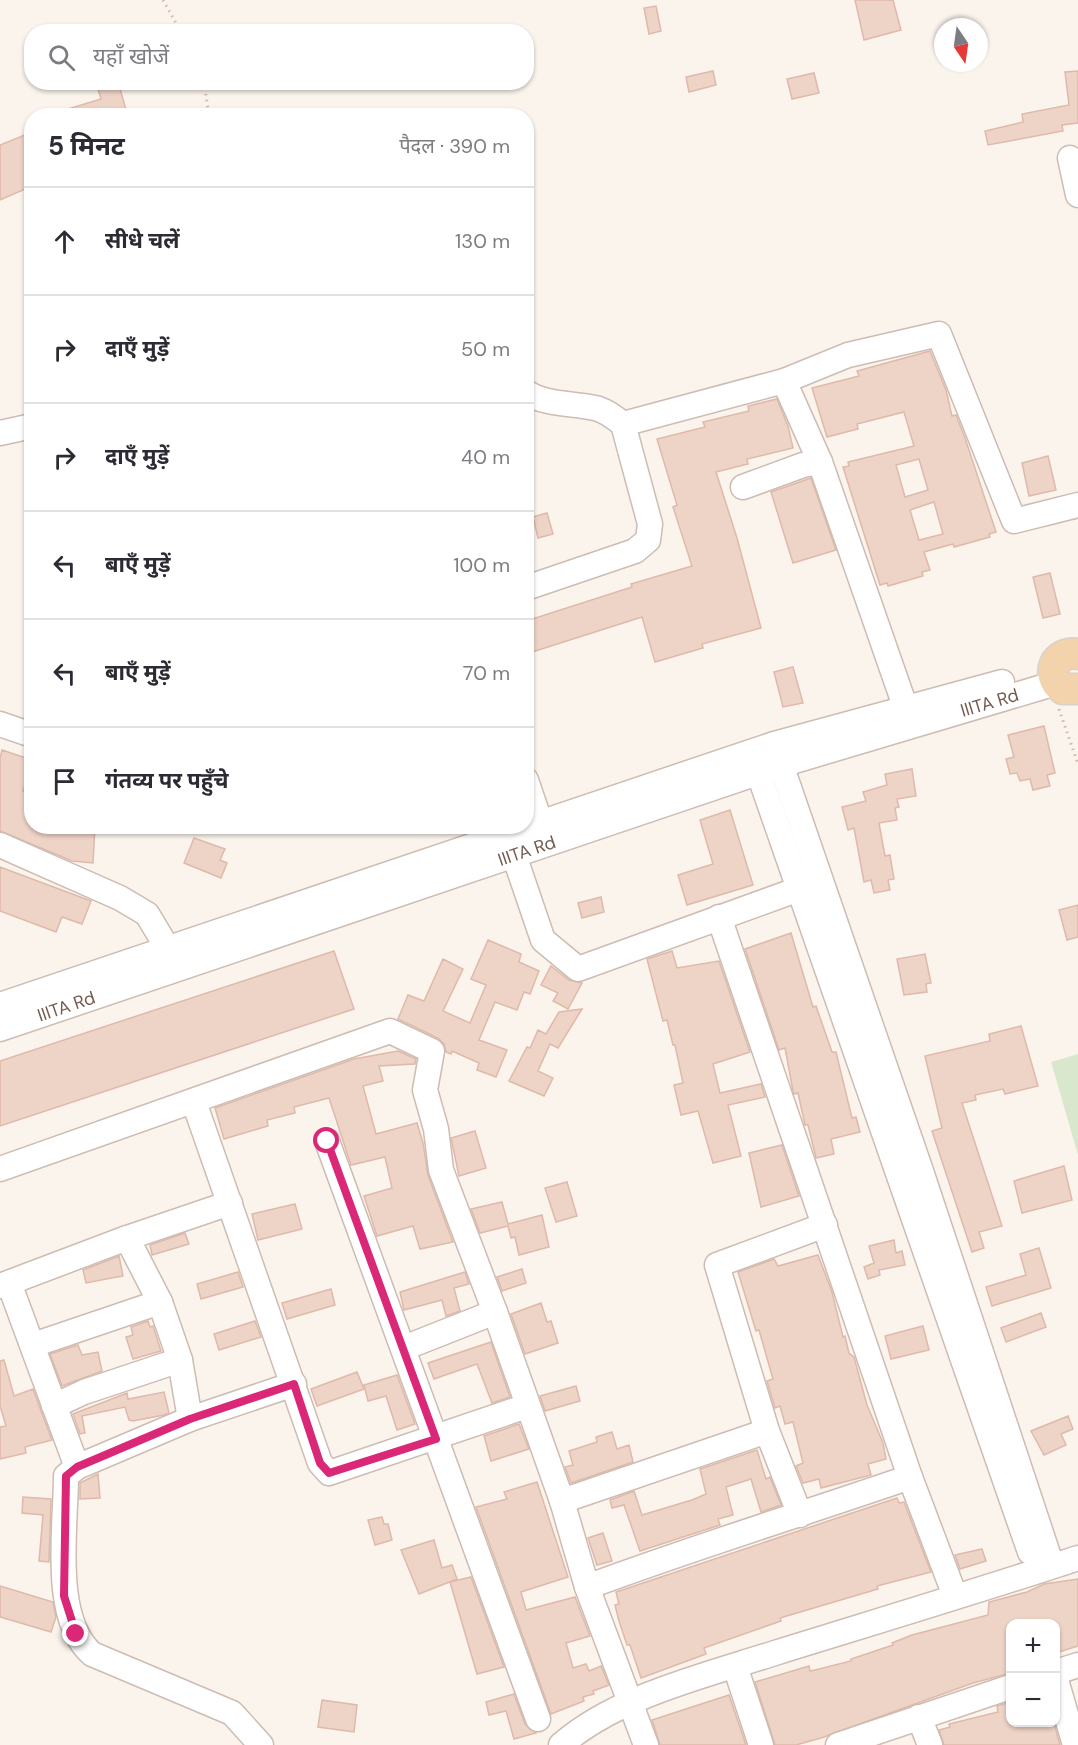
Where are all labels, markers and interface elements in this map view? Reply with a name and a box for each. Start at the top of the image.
north arrow [934,18,988,72]
search box [24,24,534,90]
icon: search [45,41,78,74]
text: यहाँ खोजें [93,42,169,71]
text: 5 मिनट [48,129,125,163]
text: पैदल · 390 m [399,133,510,159]
icon: ahead [48,225,81,258]
text: सीधे चलें [105,226,180,255]
text: 130 m [455,228,510,254]
icon: right [48,333,81,366]
text: दाएँ मुड़ें [105,334,169,363]
text: 50 m [461,336,510,362]
icon: right [48,441,81,474]
text: दाएँ मुड़ें [105,442,169,471]
text: 40 m [461,444,510,470]
icon: left [48,549,81,582]
text: बाएँ मुड़ें [105,550,171,579]
text: 100 m [453,552,510,578]
icon: left [48,657,81,690]
text: बाएँ मुड़ें [105,658,171,687]
text: 70 m [463,660,510,686]
street label: IIITA Rd [958,683,1021,723]
icon: arrive [48,765,81,798]
text: गंतव्य पर पहुँचे [105,766,228,795]
street label: IIITA Rd [495,830,559,872]
street label: IIITA Rd [34,986,98,1027]
route start [313,1127,339,1153]
map controls [1006,1619,1060,1727]
button: + [1006,1619,1060,1673]
route end [62,1620,88,1646]
button: − [1006,1673,1060,1727]

